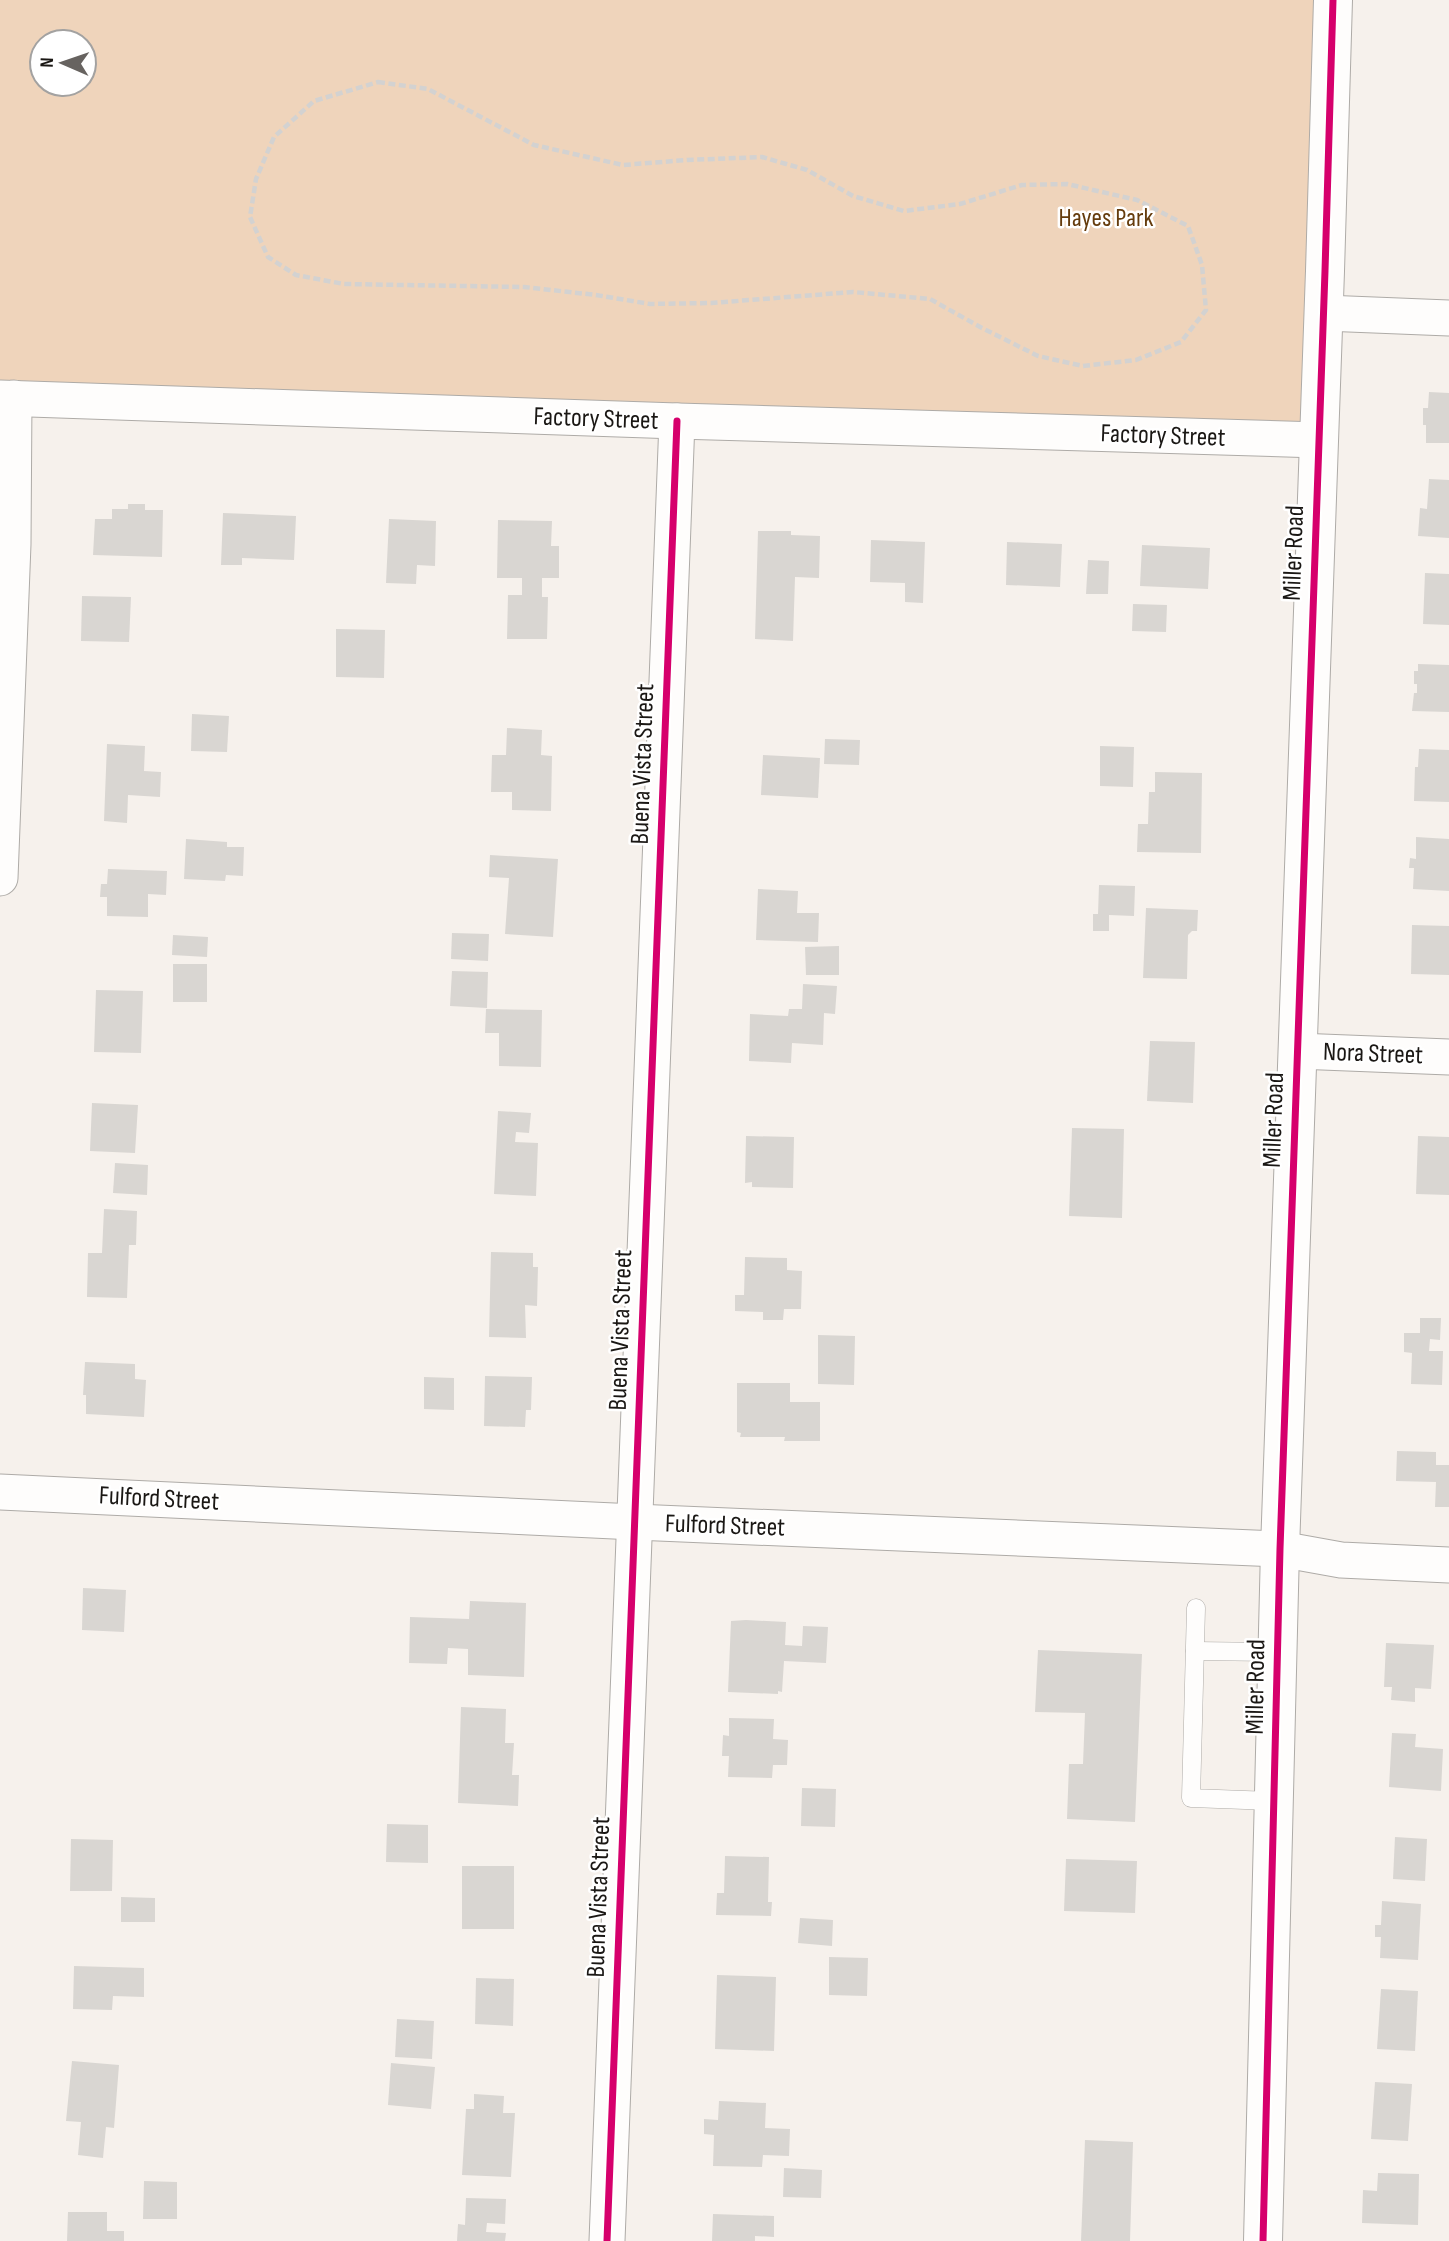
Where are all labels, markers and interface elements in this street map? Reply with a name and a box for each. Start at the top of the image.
north arrow [28,28,98,98]
text: N [36,57,59,68]
park label: Hayes Park [1059,203,1153,234]
street label: Factory Street [533,401,659,437]
street label: Factory Street [1100,418,1226,454]
street label: Miller Road [1277,505,1311,601]
street label: Buena Vista Street [625,683,661,845]
street label: Nora Street [1322,1037,1424,1071]
street label: Miller Road [1257,1072,1291,1168]
street label: Buena Vista Street [603,1249,639,1411]
street label: Fulford Street [98,1480,220,1518]
street label: Fulford Street [664,1508,786,1544]
street label: Miller Road [1240,1639,1272,1735]
street label: Buena Vista Street [581,1816,617,1978]

